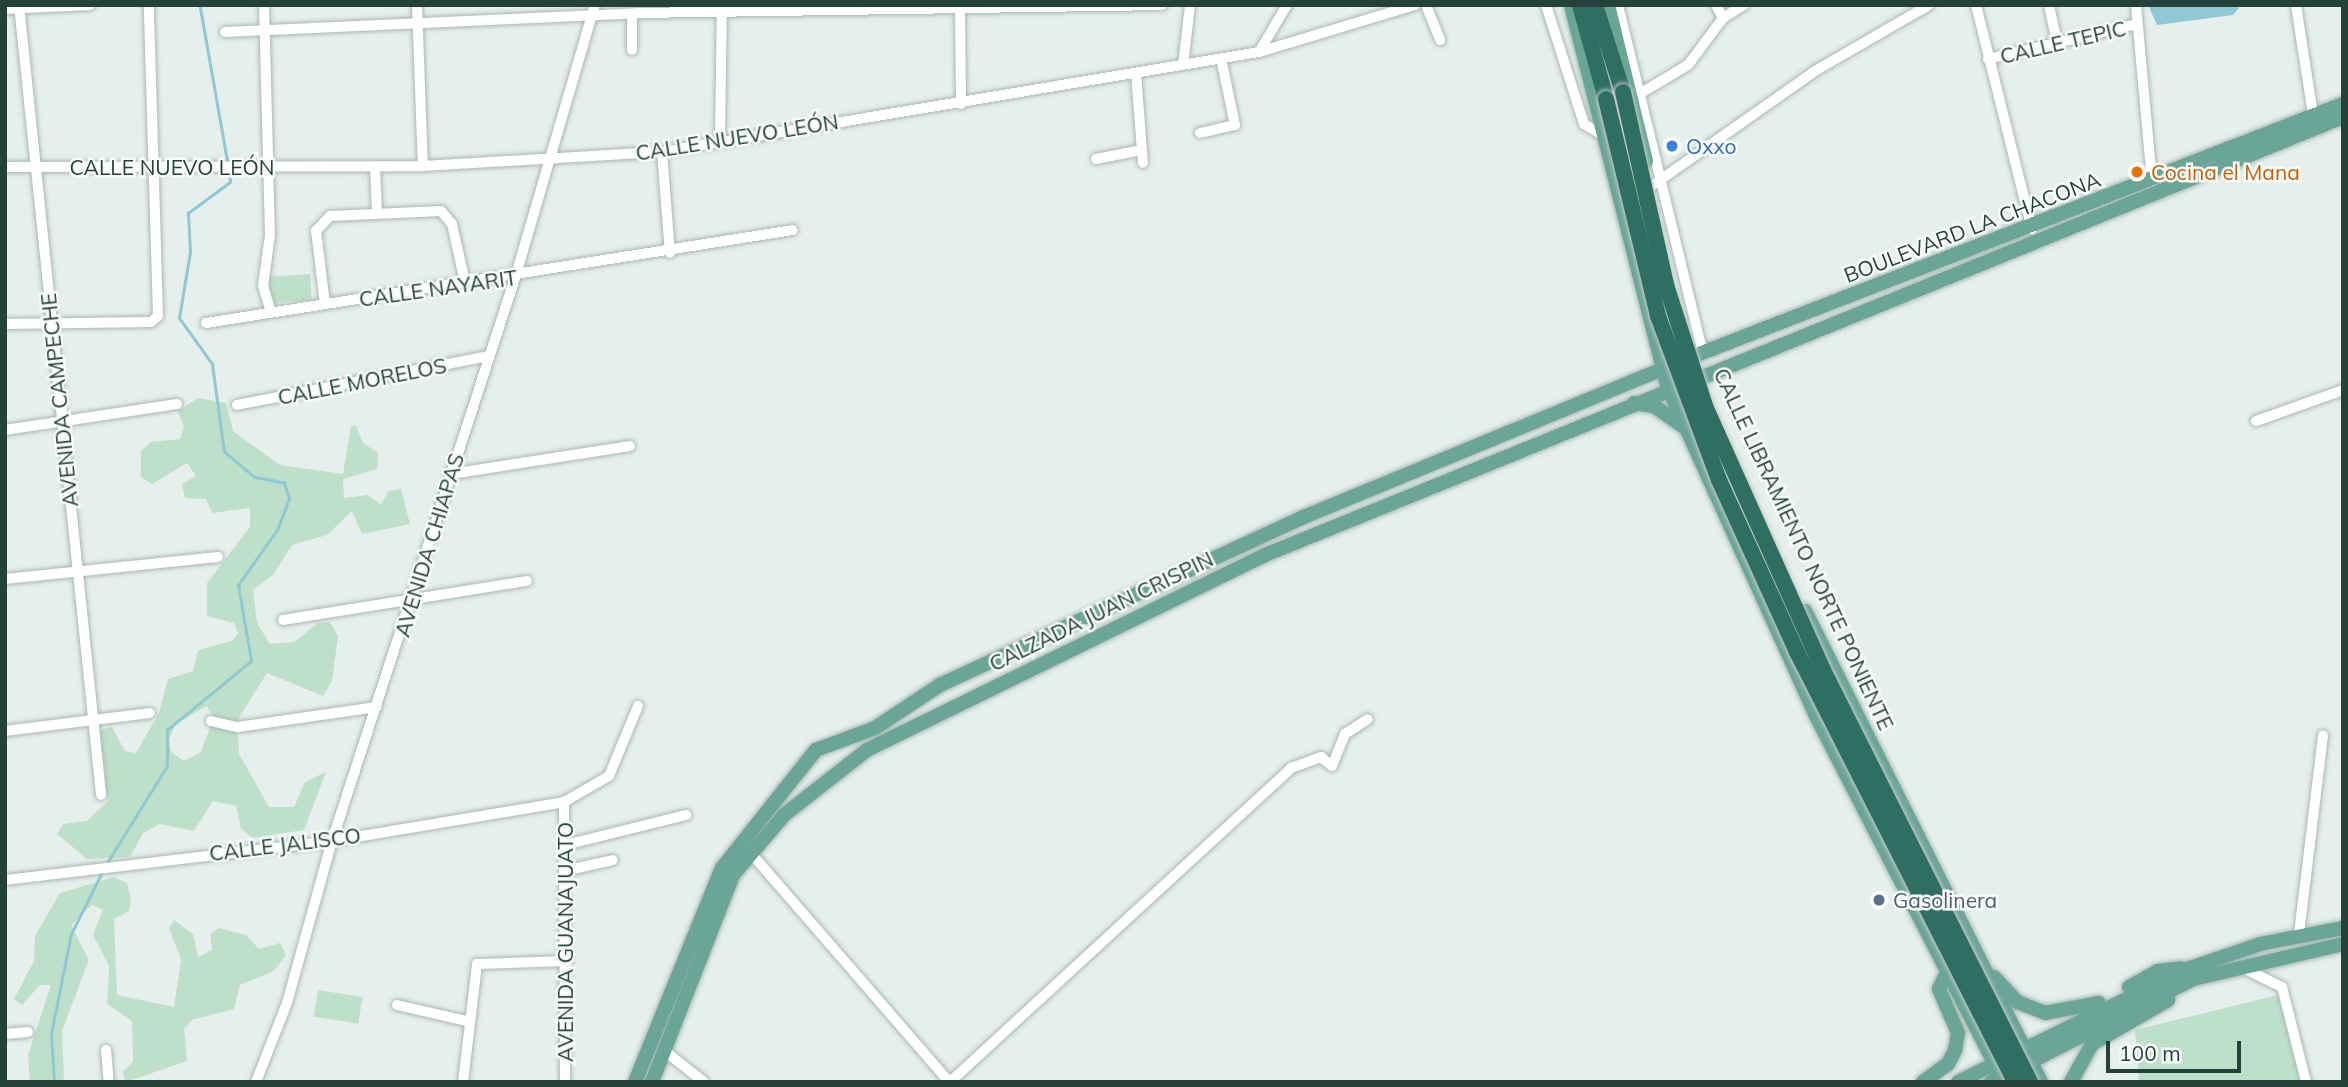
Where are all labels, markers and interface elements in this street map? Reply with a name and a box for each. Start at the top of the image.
street label: CALLE TEPIC [1997,15,2129,69]
street label: CALLE NUEVO LEÓN [634,109,840,165]
place label: Oxxo [1686,133,1736,159]
marker: Oxxo [1664,138,1680,154]
street label: CALLE NUEVO LEÓN [69,154,275,180]
place label: Cocina el Mana [2151,159,2300,185]
marker: Cocina el Mana [2129,164,2145,180]
street label: BOULEVARD LA CHACONA [1840,166,2104,288]
street label: CALLE NAYARIT [357,264,519,312]
street label: AVENIDA CAMPECHE [35,292,83,508]
street label: CALLE MORELOS [276,352,448,410]
street label: CALLE LIBRAMIENTO NORTE PONIENTE [1709,364,1899,734]
street label: AVENIDA CHIAPAS [389,450,469,640]
street label: CALZADA JUAN CRISPIN [985,546,1217,676]
street label: CALLE JALISCO [208,822,362,866]
street label: AVENIDA GUANAJUATO [552,822,578,1062]
place label: Gasolinera [1893,887,1997,913]
marker: Gasolinera [1871,892,1887,908]
scale bar [2110,1028,2245,1072]
text: 100 m [2119,1040,2181,1066]

